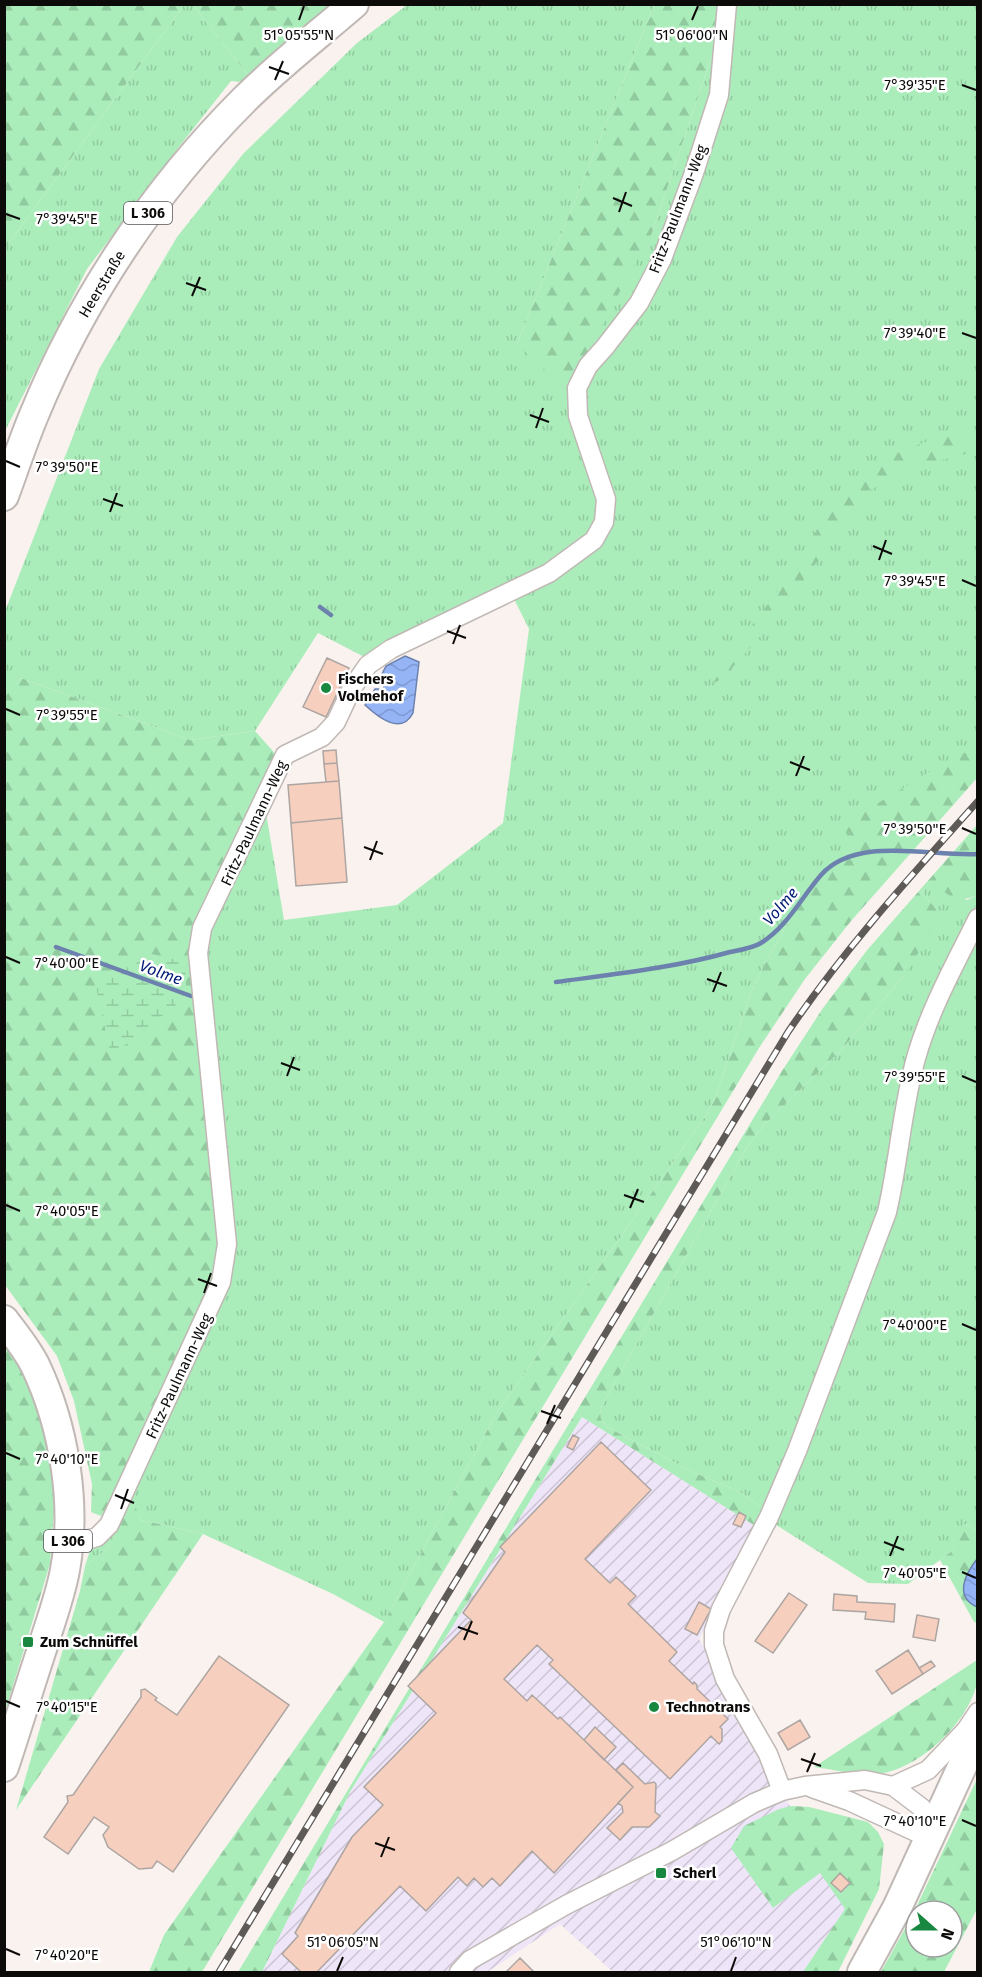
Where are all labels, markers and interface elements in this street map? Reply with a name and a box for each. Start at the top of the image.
text: 51°05'55"N [264,26,334,44]
text: 51°06'00"N [655,26,729,44]
text: 7°39'35"E [884,76,946,94]
street label: Fritz-Paulmann-Weg [645,142,711,276]
road number: L 306 [124,202,172,224]
text: 7°39'45"E [36,210,98,228]
street label: Heerstraße [75,247,129,321]
text: 7°39'40"E [884,324,946,342]
text: 7°39'50"E [36,458,98,476]
text: 7°39'45"E [884,572,946,590]
place label: Fischers Volmehof [337,670,405,705]
marker: Fischers Volmehof [319,681,333,695]
text: 7°39'55"E [36,706,98,724]
street label: Fritz-Paulmann-Weg [217,757,291,889]
text: 7°39'50"E [884,820,946,838]
water label: Volme [759,883,802,929]
text: 7°40'00"E [35,954,99,972]
water label: Volme [137,956,185,989]
text: 7°39'55"E [884,1068,946,1086]
text: 7°40'05"E [35,1202,99,1220]
street label: Fritz-Paulmann-Weg [142,1310,216,1442]
text: 7°40'00"E [883,1316,947,1334]
text: 7°40'10"E [36,1450,98,1468]
road number: L 306 [44,1530,92,1552]
text: 7°40'05"E [883,1564,947,1582]
place label: Zum Schnüffel [40,1633,138,1651]
marker: Zum Schnüffel [21,1635,35,1649]
text: 7°40'15"E [36,1698,98,1716]
place label: Technotrans [666,1698,750,1716]
marker: Technotrans [647,1700,661,1714]
text: 7°40'10"E [884,1812,946,1830]
place label: Scherl [673,1864,717,1882]
marker: Scherl [654,1866,668,1880]
north arrow [904,1899,964,1959]
text: N [937,1926,958,1943]
text: 51°06'05"N [307,1933,379,1951]
text: 51°06'10"N [700,1933,772,1951]
text: 7°40'20"E [35,1946,99,1964]

